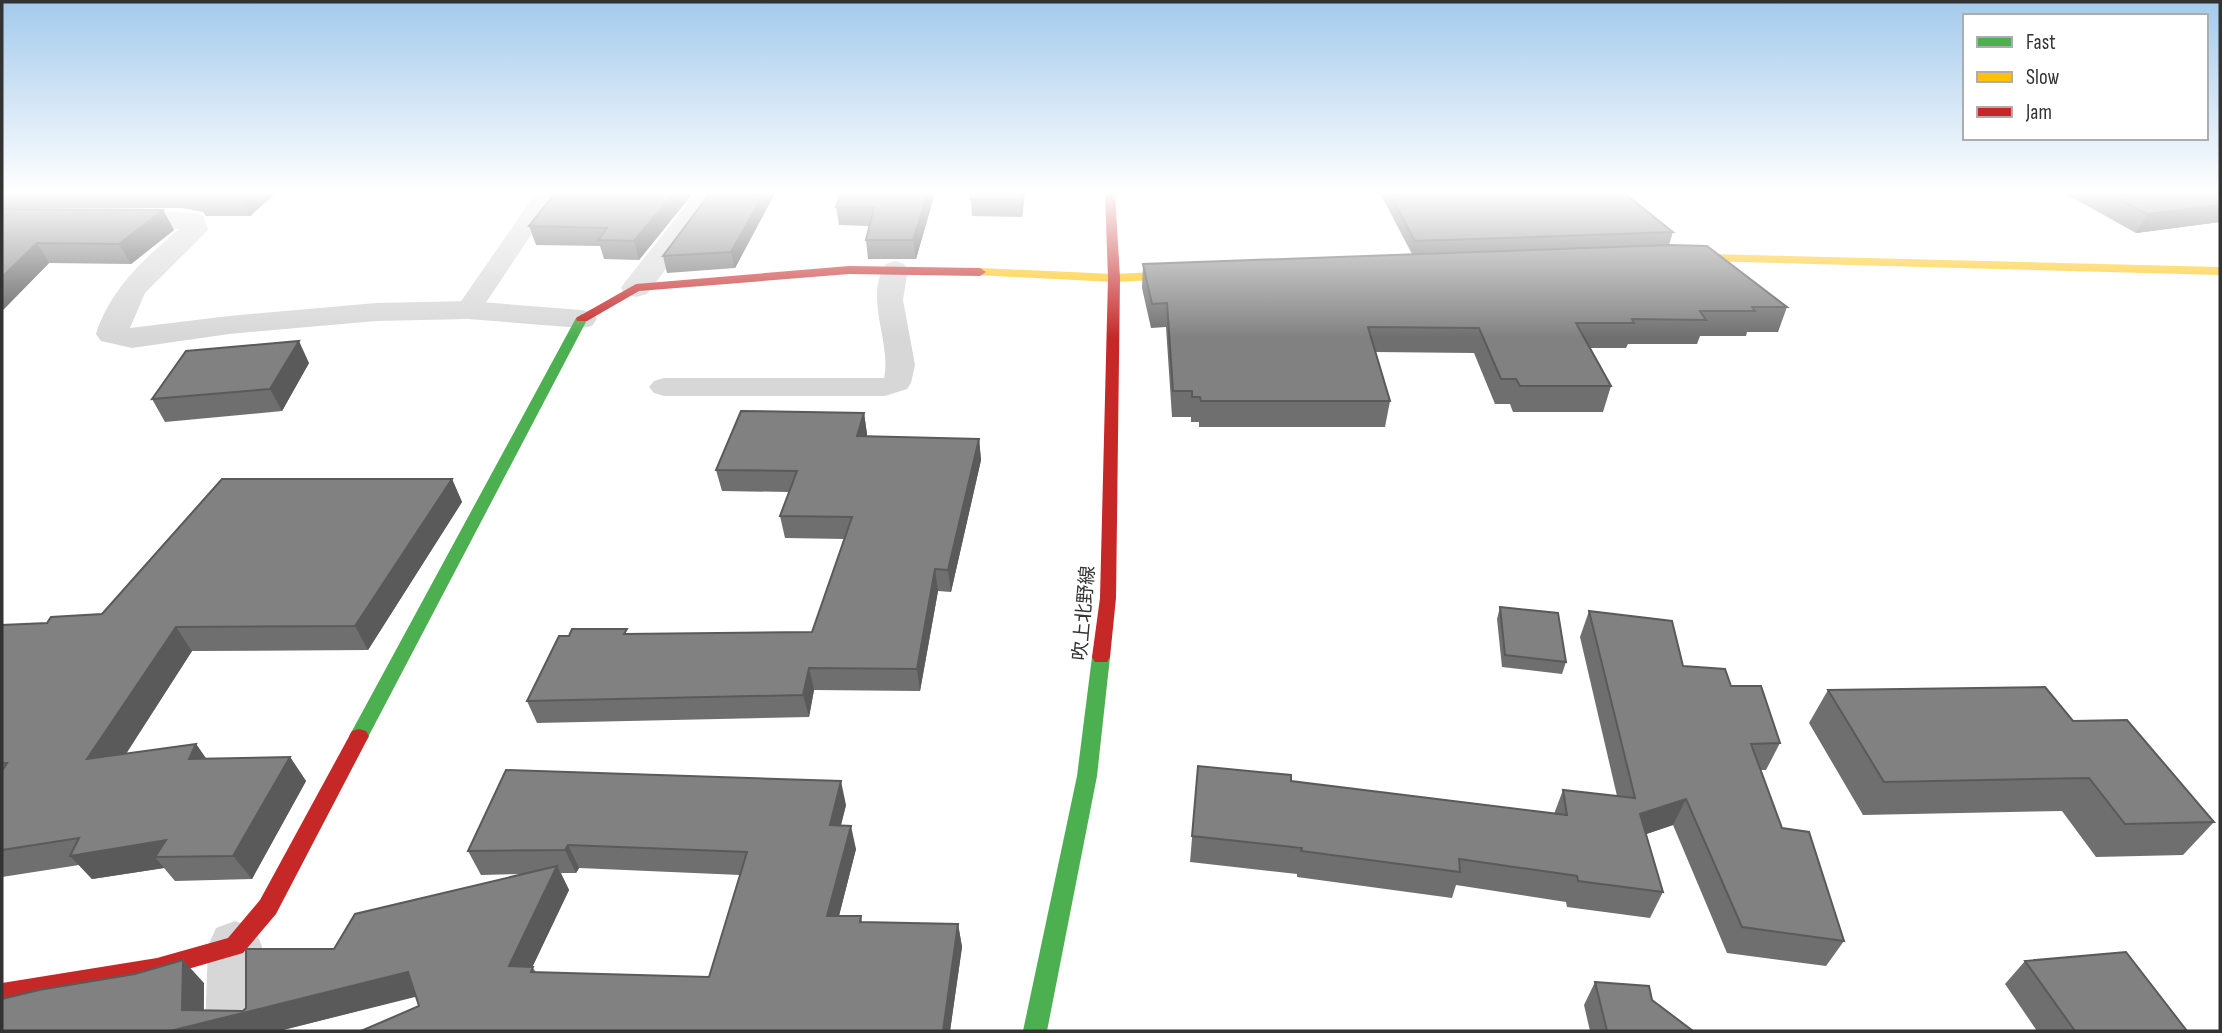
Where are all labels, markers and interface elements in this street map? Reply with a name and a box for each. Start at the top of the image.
legend [1963,14,2208,140]
text: Fast [2026,30,2056,55]
text: Slow [2026,65,2060,90]
text: Jam [2025,100,2052,125]
street label: 吹上北野線 [1069,565,1100,661]

